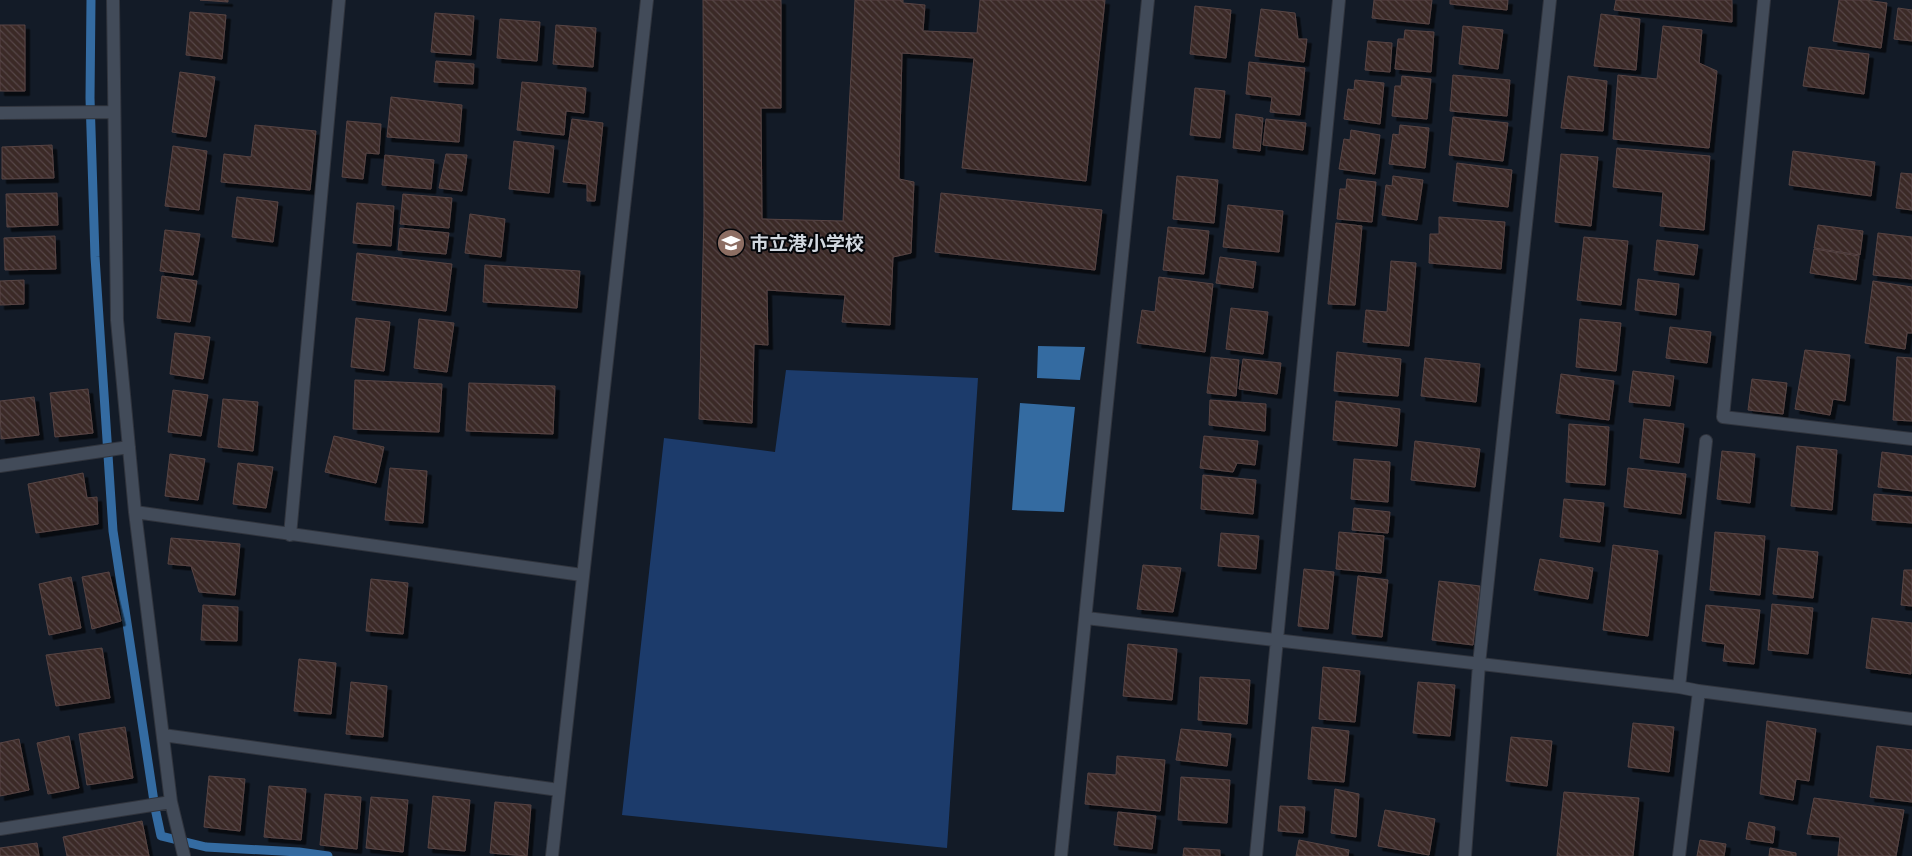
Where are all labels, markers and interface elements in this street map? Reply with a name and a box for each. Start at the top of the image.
school or university icon: 市立港小学校 [716,228,746,258]
place label: 市立港小学校 [750,231,864,254]

